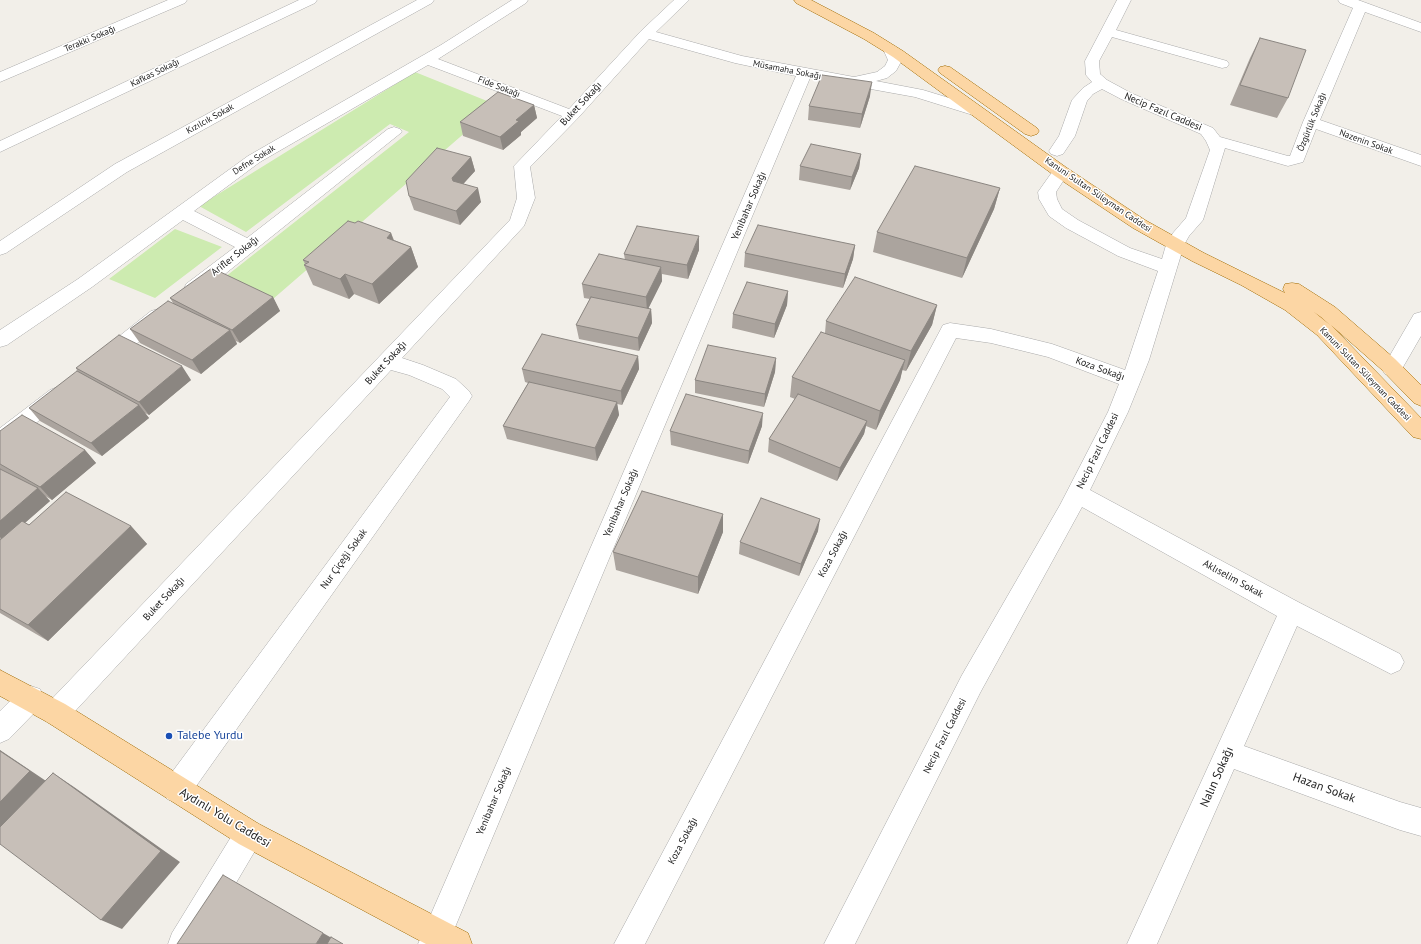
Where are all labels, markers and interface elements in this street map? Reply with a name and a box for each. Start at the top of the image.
street label: Terakki Sokağı [63,23,117,55]
street label: Kafkas Sokağı [129,56,181,90]
street label: Müsamaha Sokağı [752,58,822,82]
street label: Fide Sokağı [476,74,522,100]
street label: Buket Sokağı [558,80,604,128]
street label: Necip Fazıl Caddesi [1122,90,1204,134]
street label: Özgürlük Sokağı [1295,91,1329,153]
street label: Kızılcık Sokak [184,101,236,137]
street label: Nazenin Sokak [1338,127,1394,157]
street label: Defne Sokak [231,143,277,177]
street label: Kanuni Sultan Süleyman Caddesi [1043,155,1153,235]
street label: Yenibahar Sokağı [729,170,769,242]
street label: Arifler Sokağı [209,234,261,278]
street label: Kanuni Sultan Süleyman Caddesi [1317,325,1413,423]
street label: Buket Sokağı [363,339,409,387]
street label: Koza Sokağı [1074,355,1126,383]
street label: Necip Fazıl Caddesi [1074,411,1122,491]
street label: Yenibahar Sokağı [601,467,641,539]
street label: Nur Çiçeği Sokak [318,526,370,592]
street label: Koza Sokağı [816,528,850,580]
street label: Aklıselim Sokak [1201,557,1265,601]
street label: Buket Sokağı [141,575,187,623]
street label: Necip Fazıl Caddesi [921,696,969,776]
place label: Talebe Yurdu [177,729,243,743]
marker: Talebe Yurdu [164,731,174,741]
street label: Nalın Sokağı [1197,745,1237,809]
street label: Yenibahar Sokağı [474,765,514,837]
street label: Hazan Sokak [1291,770,1357,806]
street label: Aydınlı Yolu Caddesi [177,785,273,851]
street label: Koza Sokağı [666,815,700,867]

